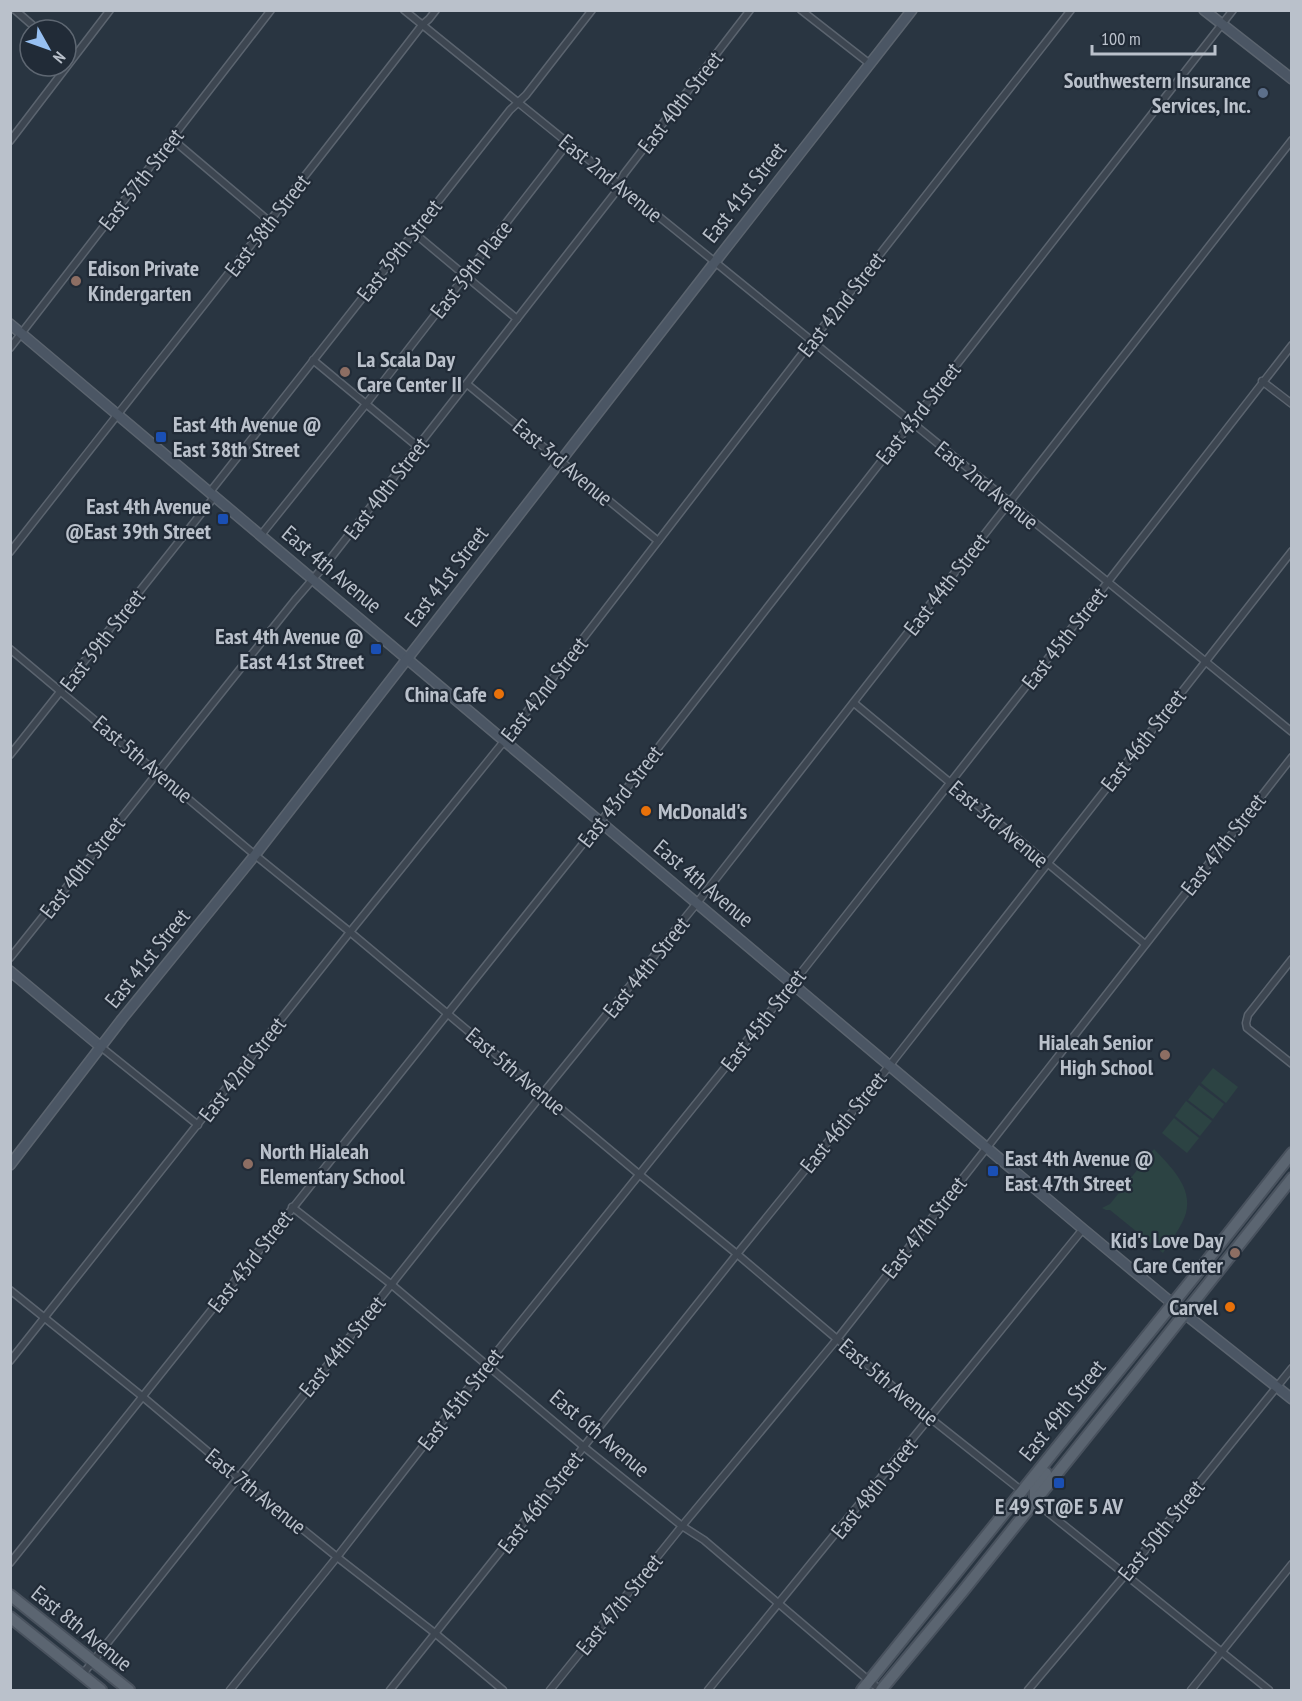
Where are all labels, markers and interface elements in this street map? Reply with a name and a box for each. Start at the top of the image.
north arrow [18,18,78,78]
scale bar [1092,18,1215,56]
text: 100 m [1101,27,1141,50]
street label: East 40th Street [631,45,729,159]
text: N [49,48,70,67]
place label: Southwestern Insurance Services, Inc. [1064,66,1251,119]
marker: Southwestern Insurance Services, Inc. [1256,86,1270,100]
street label: East 37th Street [92,122,190,236]
street label: East 2nd Avenue [554,128,668,228]
street label: East 41st Street [696,136,792,248]
street label: East 38th Street [218,168,316,282]
street label: East 39th Street [350,193,448,307]
street label: East 39th Place [424,214,518,324]
street label: East 42nd Street [791,246,891,362]
place label: Edison Private Kindergarten [88,254,199,307]
marker: Edison Private Kindergarten [69,274,83,288]
place label: La Scala Day Care Center II [357,345,462,398]
street label: East 43rd Street [869,356,967,470]
marker: La Scala Day Care Center II [338,365,352,379]
place label: East 4th Avenue @ East 38th Street [173,410,322,463]
street label: East 3rd Avenue [507,412,619,512]
marker: East 4th Avenue @ East 38th Street [154,430,168,444]
street label: East 40th Street [337,431,435,545]
street label: East 2nd Avenue [930,435,1044,535]
place label: East 4th Avenue @East 39th Street [65,492,212,545]
marker: East 4th Avenue @East 39th Street [216,512,230,526]
street label: East 4th Avenue [276,519,388,619]
street label: East 41st Street [398,520,494,632]
street label: East 44th Street [897,527,995,641]
street label: East 45th Street [1015,581,1113,695]
street label: East 39th Street [53,583,151,697]
place label: East 4th Avenue @ East 41st Street [215,622,365,675]
street label: East 42nd Street [494,631,594,747]
marker: East 4th Avenue @ East 41st Street [369,642,383,656]
place label: China Cafe [405,680,487,708]
street label: East 46th Street [1094,683,1192,797]
marker: China Cafe [492,687,506,701]
street label: East 5th Avenue [87,709,199,809]
street label: East 43rd Street [571,739,669,853]
street label: East 3rd Avenue [943,774,1055,874]
street label: East 47th Street [1174,787,1272,901]
place label: McDonald's [658,797,747,825]
marker: McDonald's [639,804,653,818]
street label: East 40th Street [33,810,131,924]
street label: East 4th Avenue [648,833,760,933]
street label: East 41st Street [98,903,196,1013]
street label: East 44th Street [597,911,695,1023]
street label: East 45th Street [714,963,812,1077]
street label: East 42nd Street [192,1011,292,1127]
street label: East 5th Avenue [460,1021,572,1121]
place label: Hialeah Senior High School [1039,1028,1154,1081]
marker: Hialeah Senior High School [1158,1048,1172,1062]
street label: East 46th Street [794,1066,892,1178]
place label: North Hialeah Elementary School [260,1137,406,1190]
place label: East 4th Avenue @ East 47th Street [1005,1144,1154,1197]
marker: North Hialeah Elementary School [241,1157,255,1171]
marker: East 4th Avenue @ East 47th Street [986,1164,1000,1178]
street label: East 47th Street [875,1170,973,1284]
street label: East 43rd Street [201,1204,299,1318]
place label: Kid's Love Day Care Center [1111,1226,1224,1279]
marker: Kid's Love Day Care Center [1228,1246,1242,1260]
street label: East 44th Street [293,1290,391,1402]
place label: Carvel [1169,1293,1219,1321]
marker: Carvel [1223,1300,1237,1314]
street label: East 5th Avenue [833,1332,945,1432]
street label: East 45th Street [411,1342,509,1456]
street label: East 49th Street [1013,1354,1111,1466]
street label: East 6th Avenue [544,1383,656,1483]
street label: East 48th Street [825,1432,923,1544]
street label: East 7th Avenue [200,1442,312,1540]
street label: East 46th Street [491,1445,589,1559]
street label: East 50th Street [1112,1474,1210,1586]
marker: E 49 ST@E 5 AV [1052,1476,1066,1490]
place label: E 49 ST@E 5 AV [995,1492,1124,1520]
street label: East 47th Street [570,1548,668,1660]
street label: East 8th Avenue [26,1579,138,1677]

